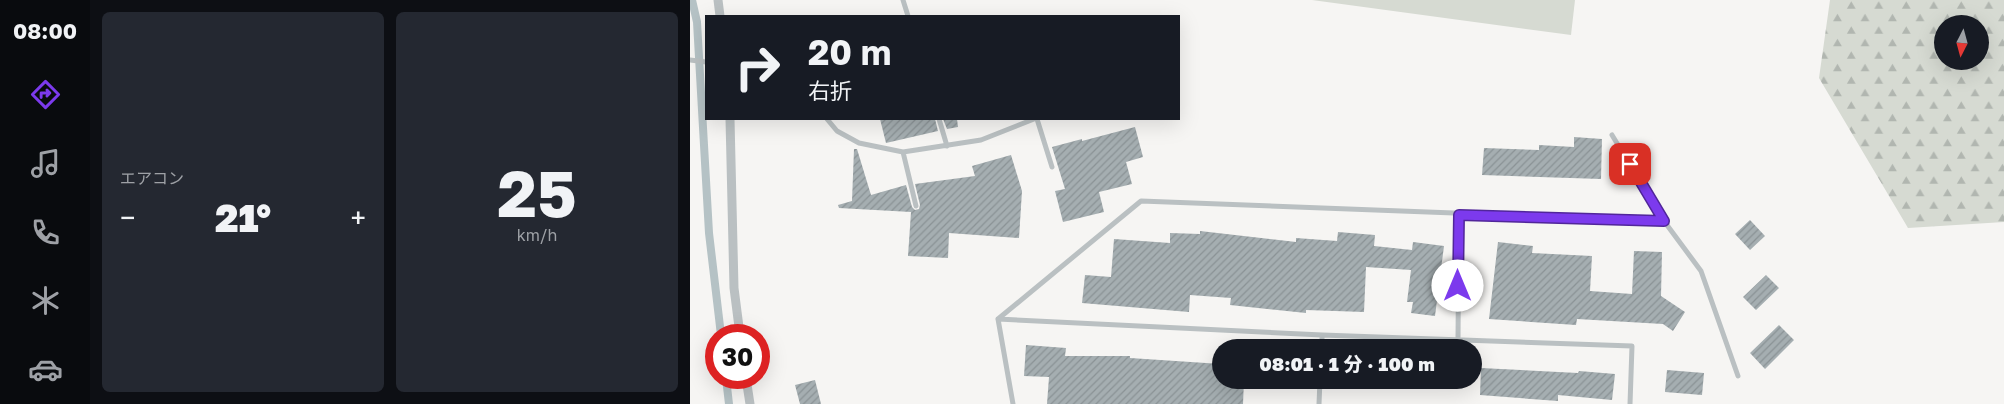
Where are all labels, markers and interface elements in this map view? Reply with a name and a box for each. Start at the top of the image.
north arrow [1934,15,1989,70]
map controls [1934,15,1989,70]
text: 08:00 [13,17,77,44]
text: 20 m [808,31,891,73]
icon: right [725,35,790,100]
icon: directions [28,77,63,112]
text: 右折 [808,77,852,104]
pin [1609,143,1651,185]
icon: music [28,146,63,181]
icon: arrive [1616,150,1644,178]
text: 25 [497,153,577,231]
text: エアコン [120,168,184,188]
text: 21° [215,195,271,240]
text: − [120,201,135,234]
text: + [351,201,366,234]
icon: phone [28,215,63,250]
text: km/h [517,225,557,245]
position arrow [1431,259,1483,311]
icon: climate [28,283,63,318]
speed limit sign: 30 [705,324,770,389]
icon: car [28,352,63,387]
text: 08:01 · 1 分 · 100 m [1259,352,1435,375]

